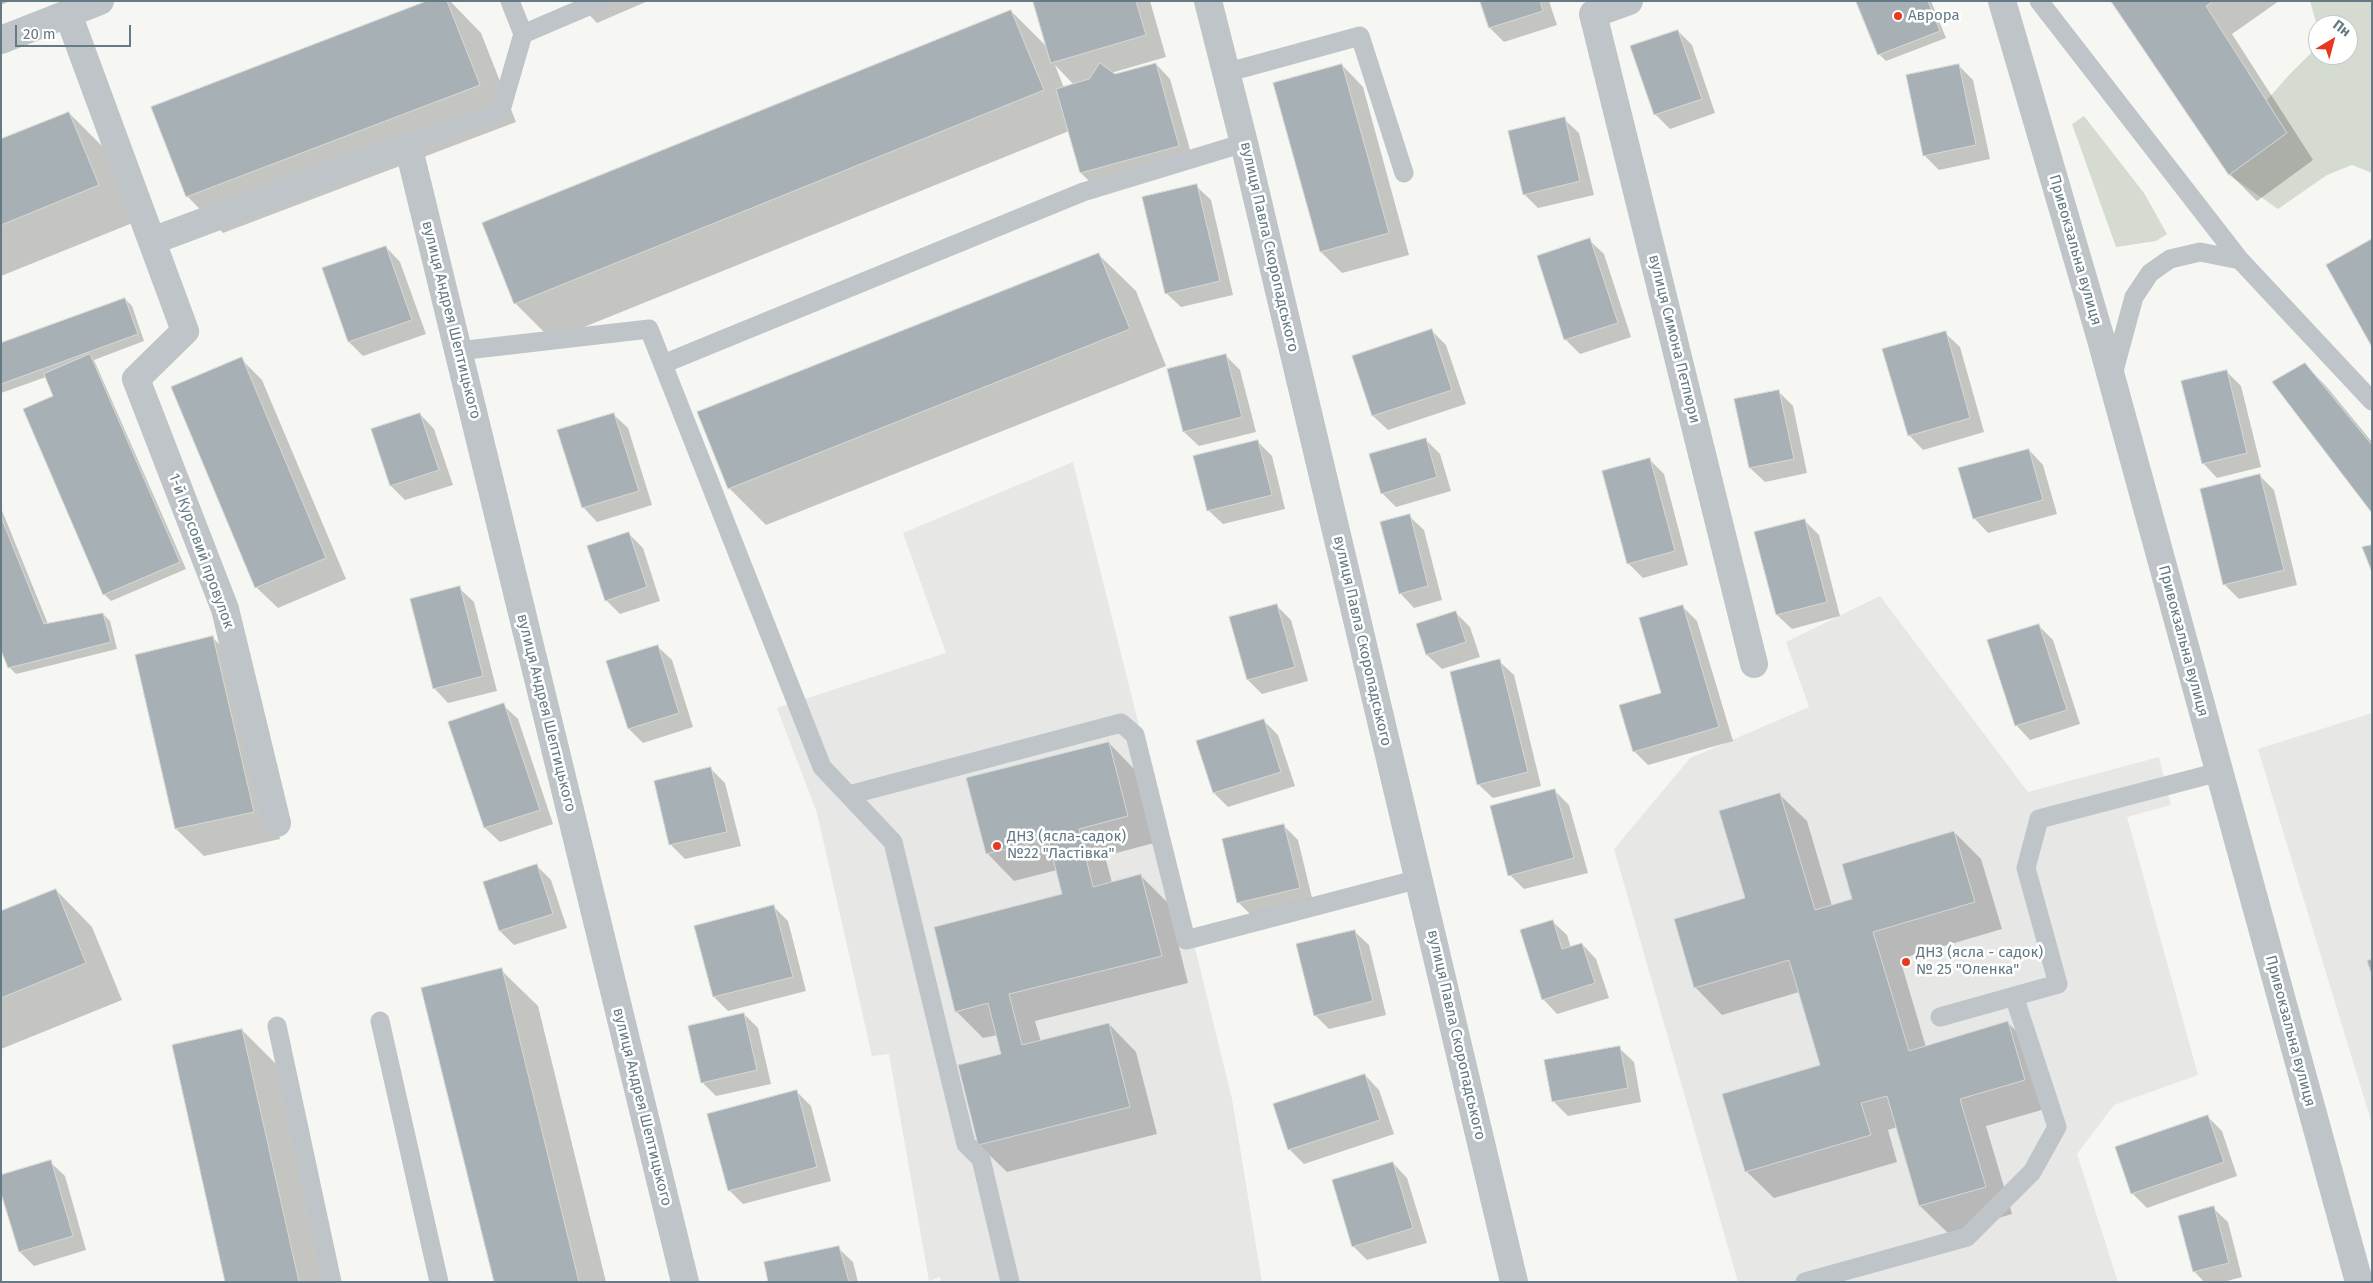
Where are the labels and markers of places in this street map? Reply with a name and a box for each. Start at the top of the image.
place label: Аврора [1908,7,1960,25]
marker: Аврора [1892,10,1904,22]
place label: ДНЗ (ясла-садок) №22 "Ластівка" [1007,828,1126,863]
marker: ДНЗ (ясла-садок) №22 "Ластівка" [991,840,1003,852]
place label: ДНЗ (ясла - садок) № 25 "Оленка" [1916,944,2043,979]
marker: ДНЗ (ясла - садок) № 25 "Оленка" [1900,956,1912,968]

